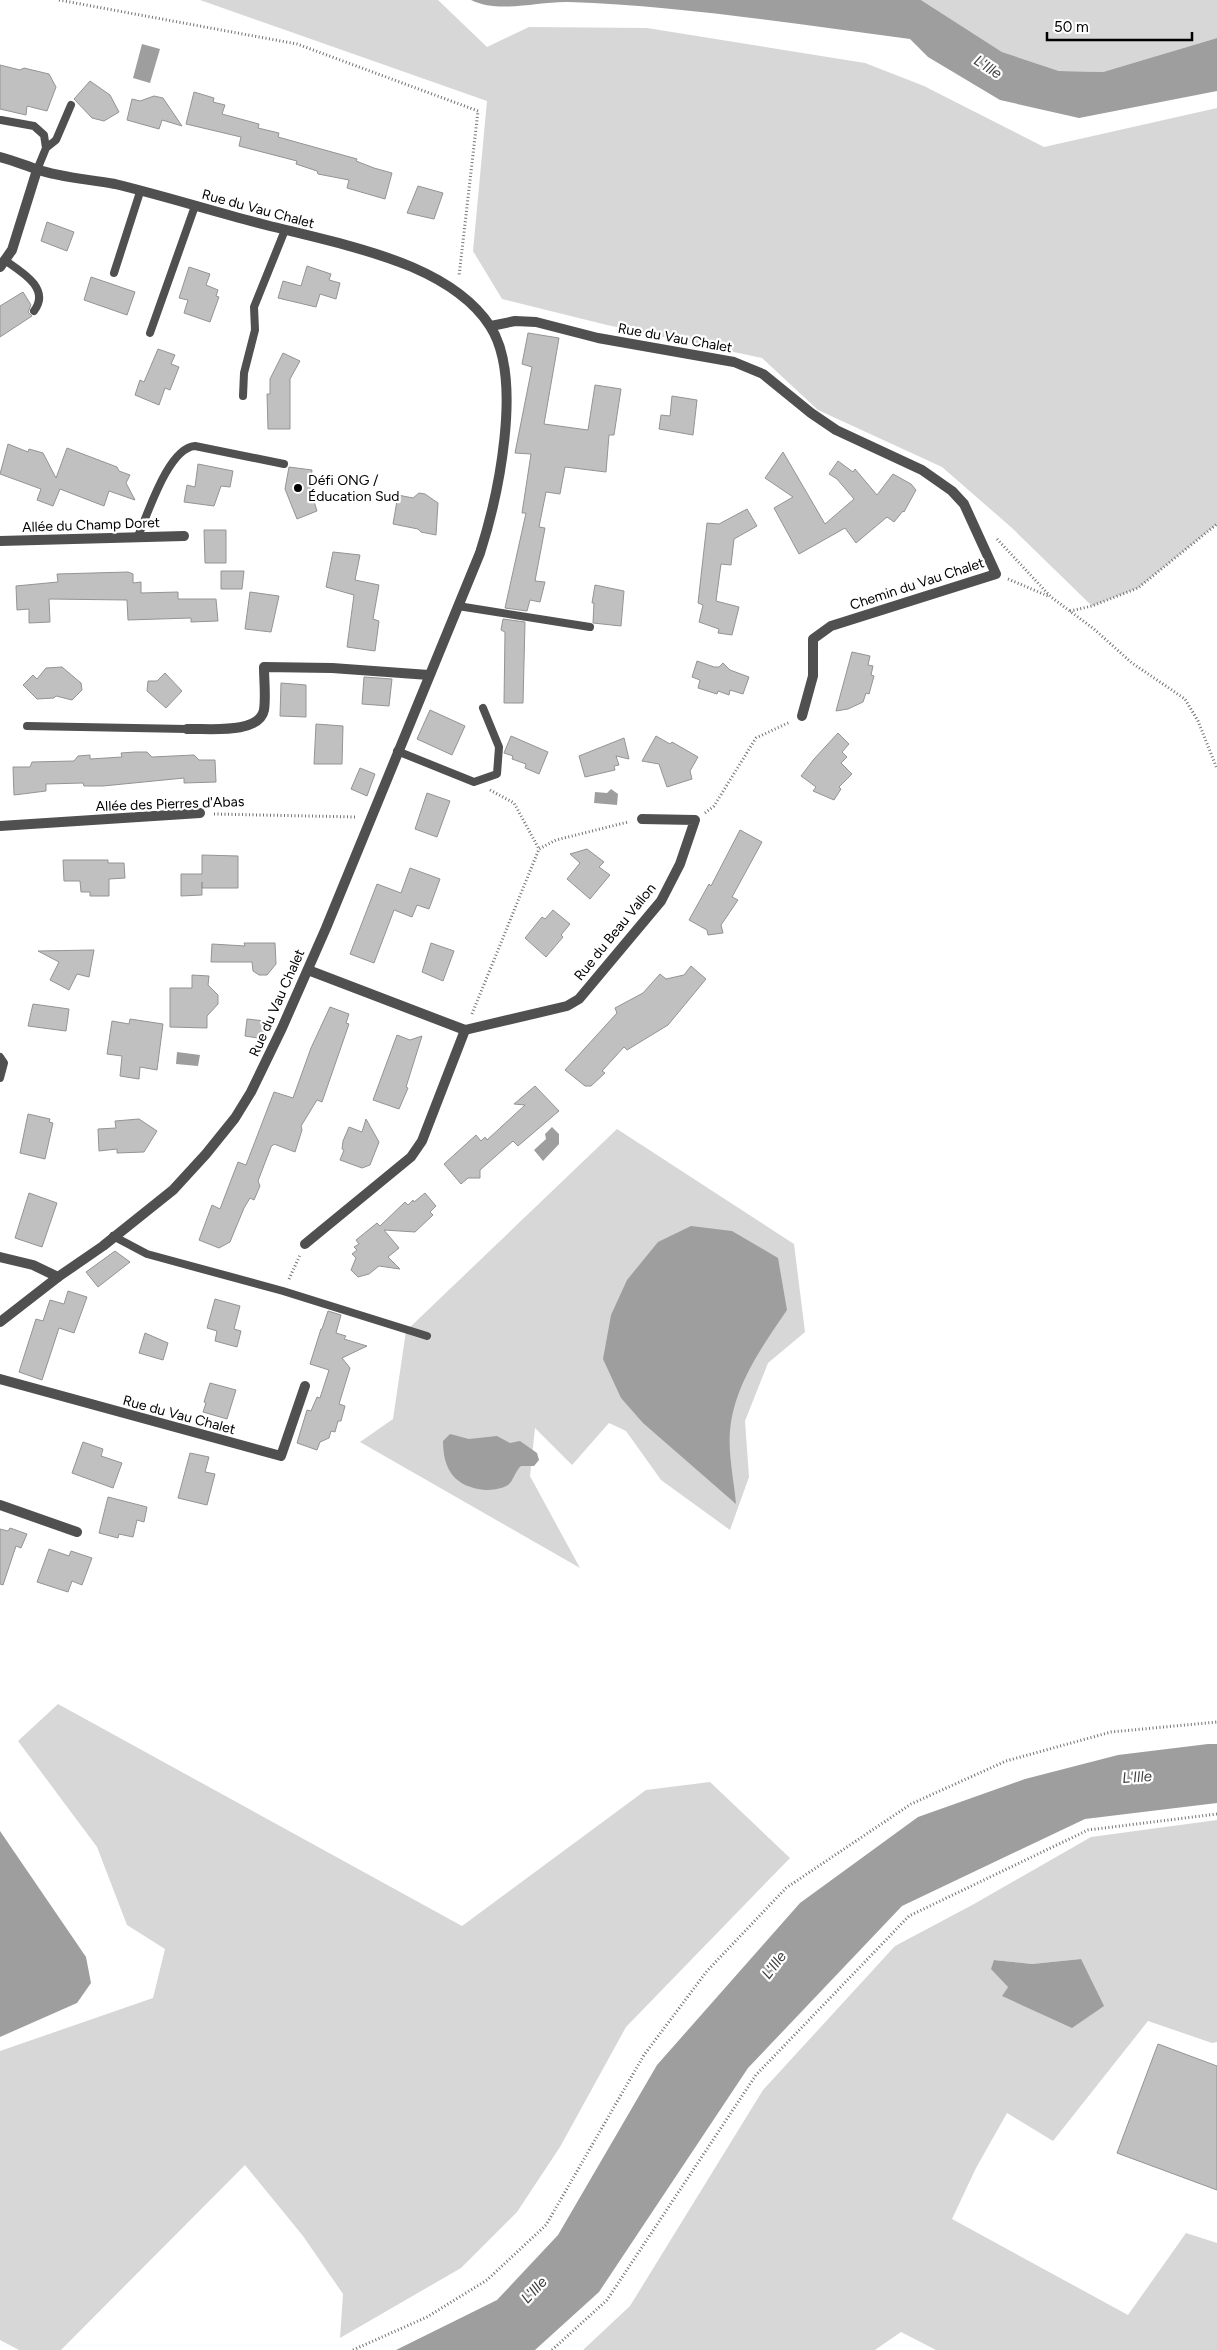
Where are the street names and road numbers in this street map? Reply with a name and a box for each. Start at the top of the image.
street label: Rue du Vau Chalet [200,186,316,232]
street label: Rue du Vau Chalet [617,320,733,356]
street label: Allée du Champ Doret [22,514,160,536]
street label: Chemin du Vau Chalet [848,554,986,614]
street label: Allée des Pierres d'Abas [95,793,245,815]
street label: Rue du Beau Vallon [571,880,660,984]
street label: Rue du Vau Chalet [246,947,308,1059]
street label: Rue du Vau Chalet [121,1392,237,1438]

